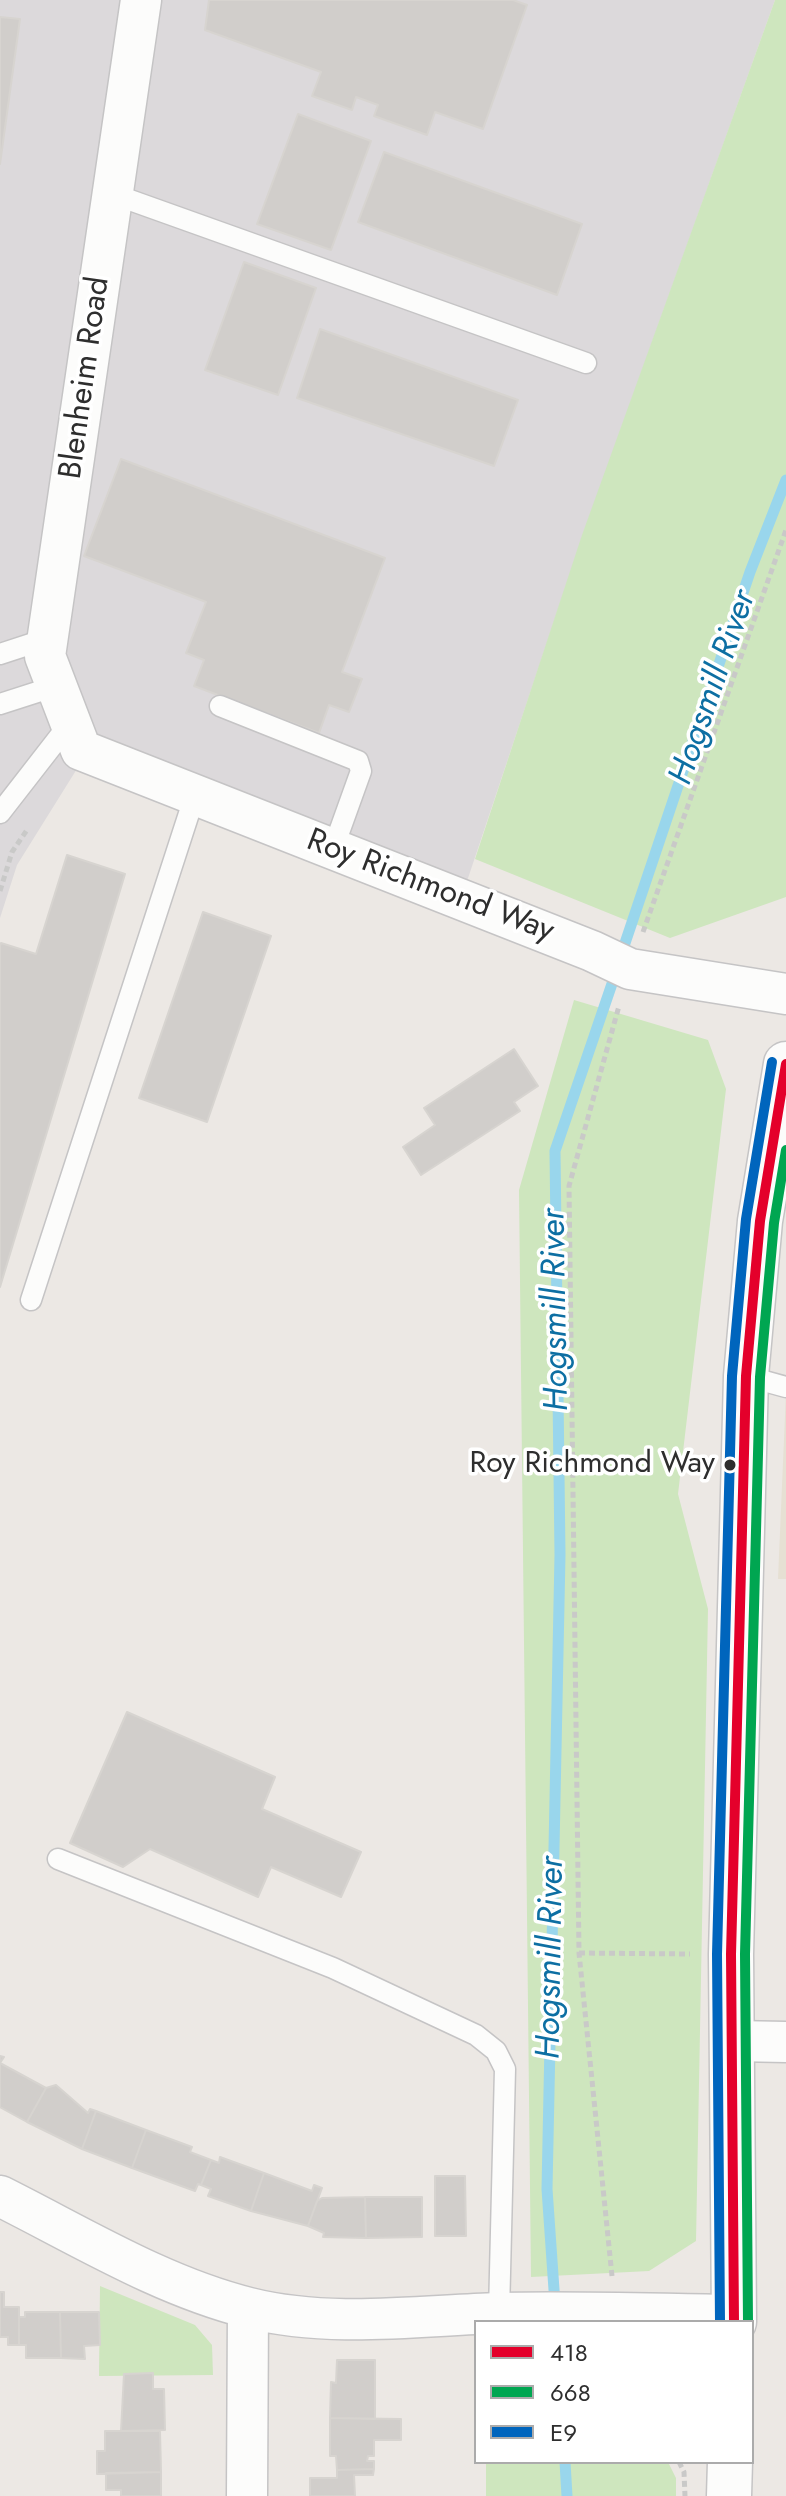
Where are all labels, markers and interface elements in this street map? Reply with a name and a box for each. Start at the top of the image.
street label: Blenheim Road [53,274,119,482]
water label: Hogsmill River [662,585,766,791]
street label: Roy Richmond Way [301,822,559,952]
water label: Hogsmill River [535,1208,579,1412]
place label: Roy Richmond Way [470,1447,715,1483]
marker: Roy Richmond Way [722,1457,738,1473]
water label: Hogsmill River [530,1856,574,2060]
legend [474,2320,754,2464]
text: 418 [550,2335,588,2370]
text: 668 [550,2375,591,2410]
text: E9 [550,2415,577,2450]

